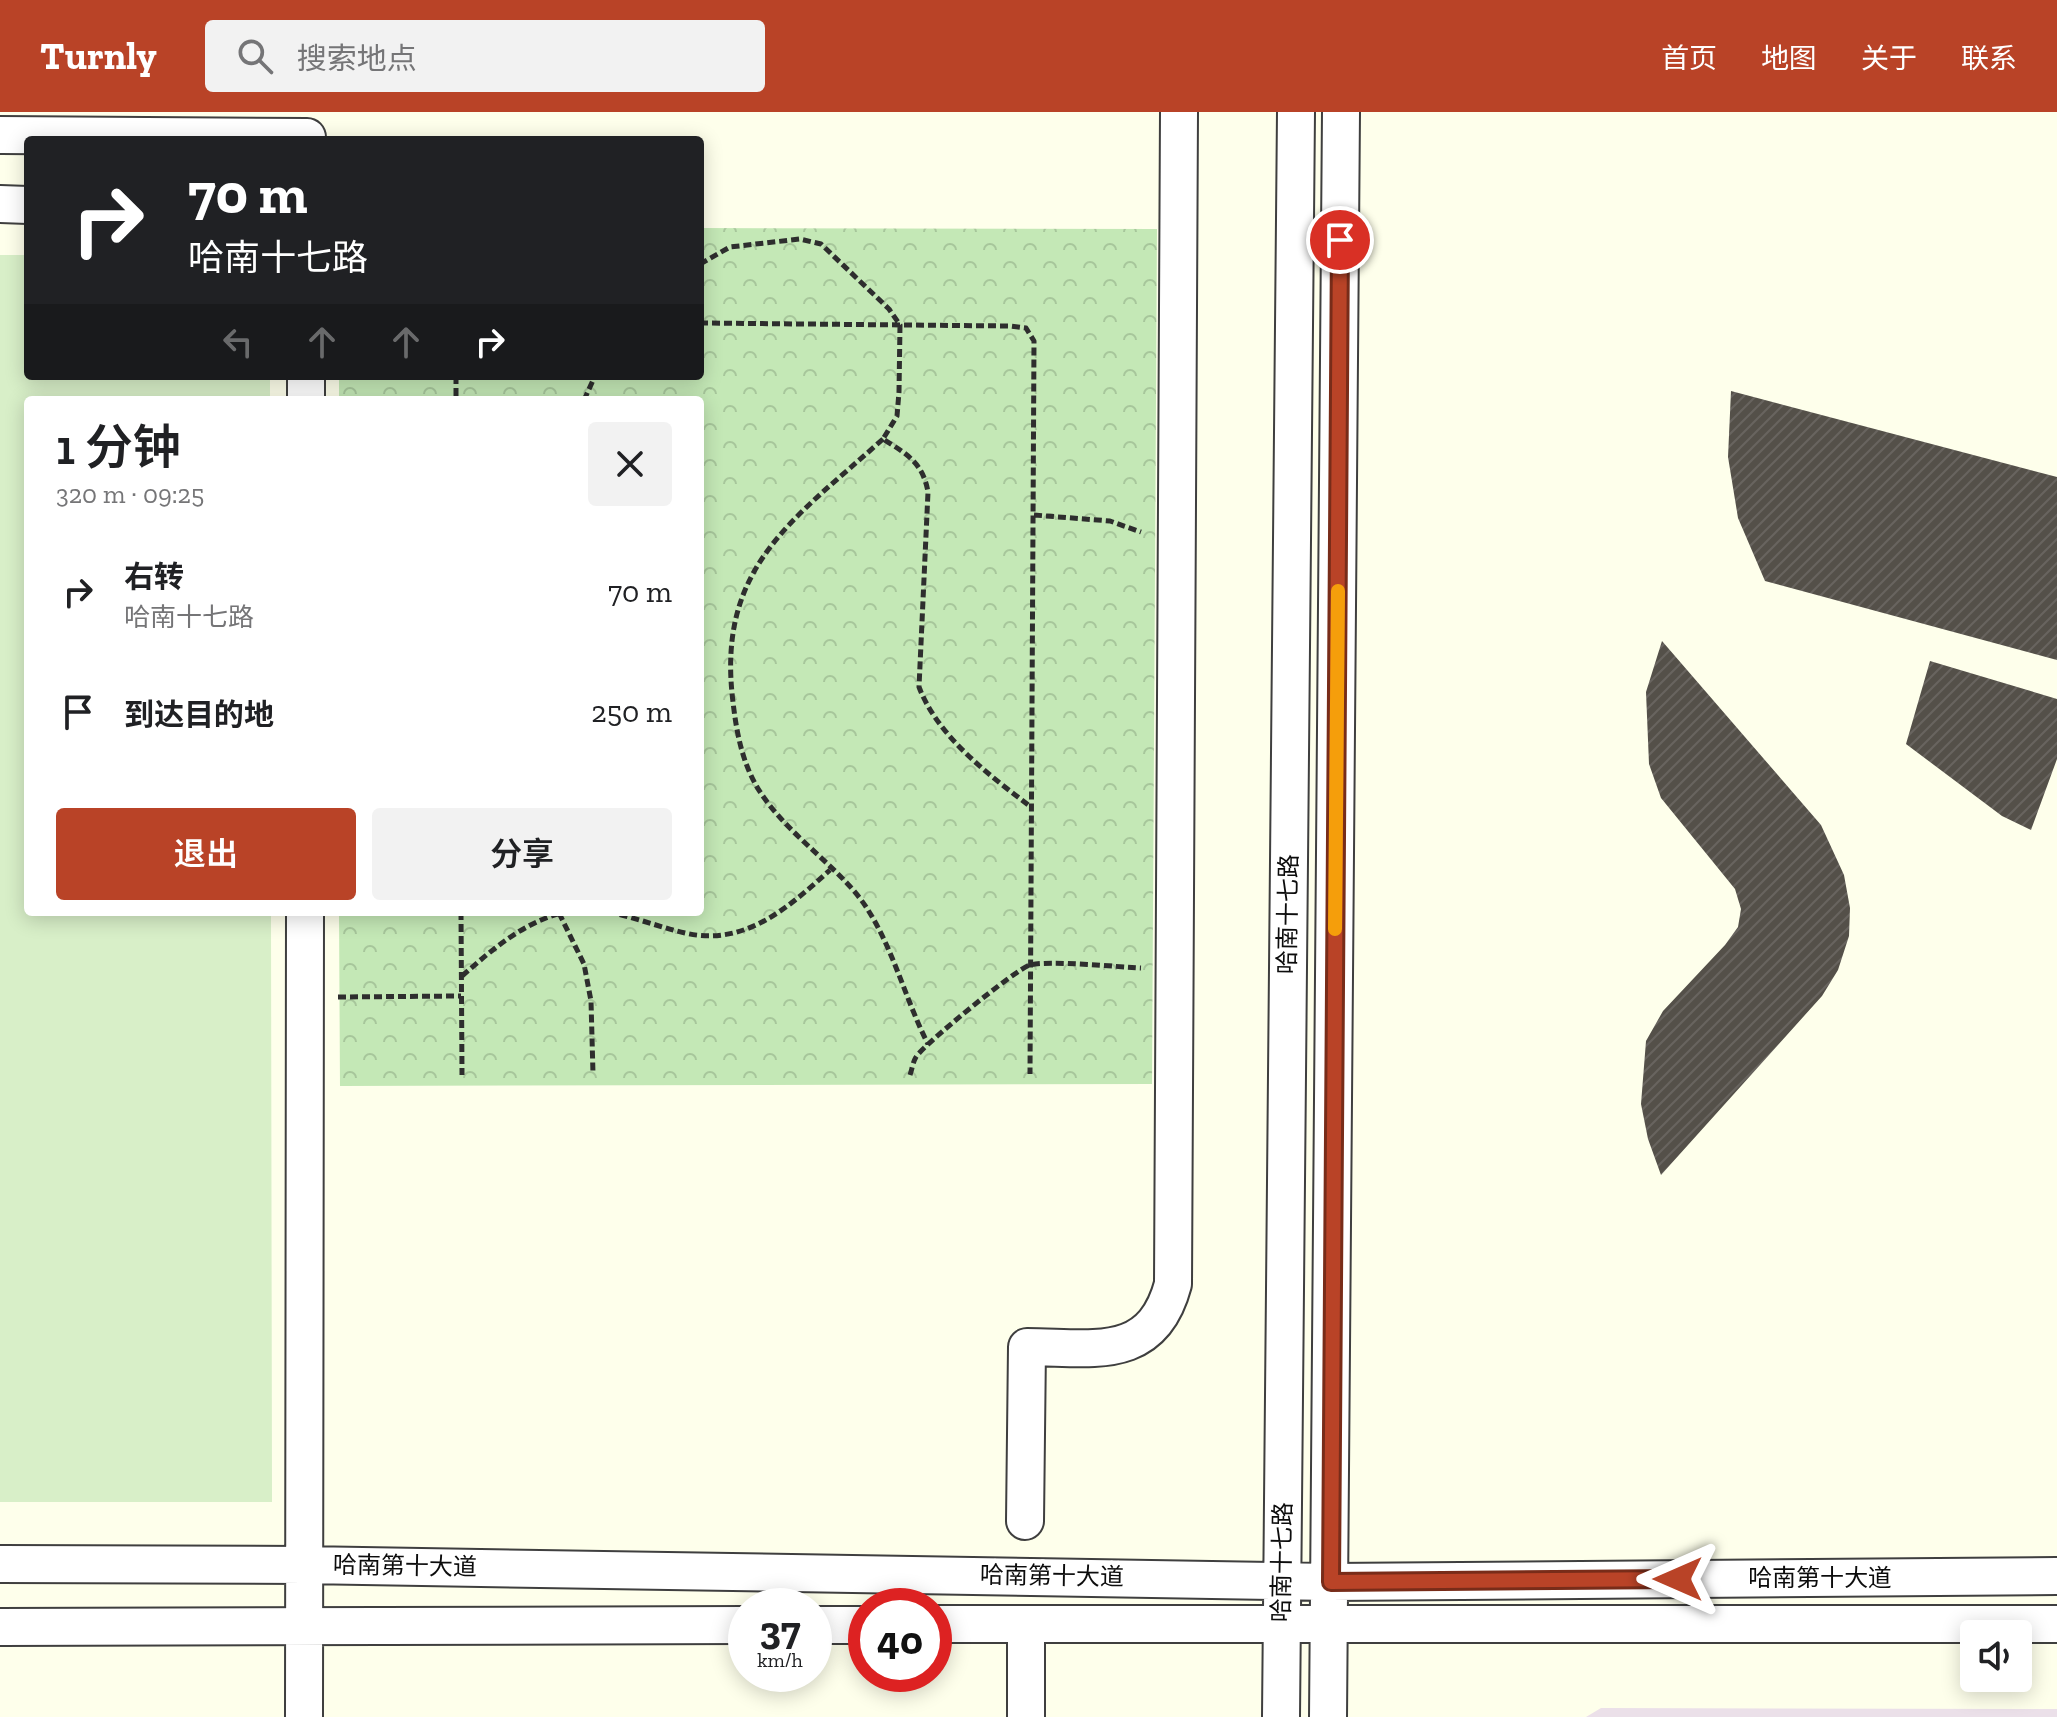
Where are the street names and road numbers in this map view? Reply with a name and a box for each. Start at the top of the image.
street label: 哈南十七路 [1272,854,1303,974]
street label: 哈南十七路 [1266,1502,1297,1622]
street label: 哈南第十大道 [333,1550,477,1581]
street label: 哈南第十大道 [980,1560,1124,1591]
street label: 哈南第十大道 [1748,1563,1892,1592]

